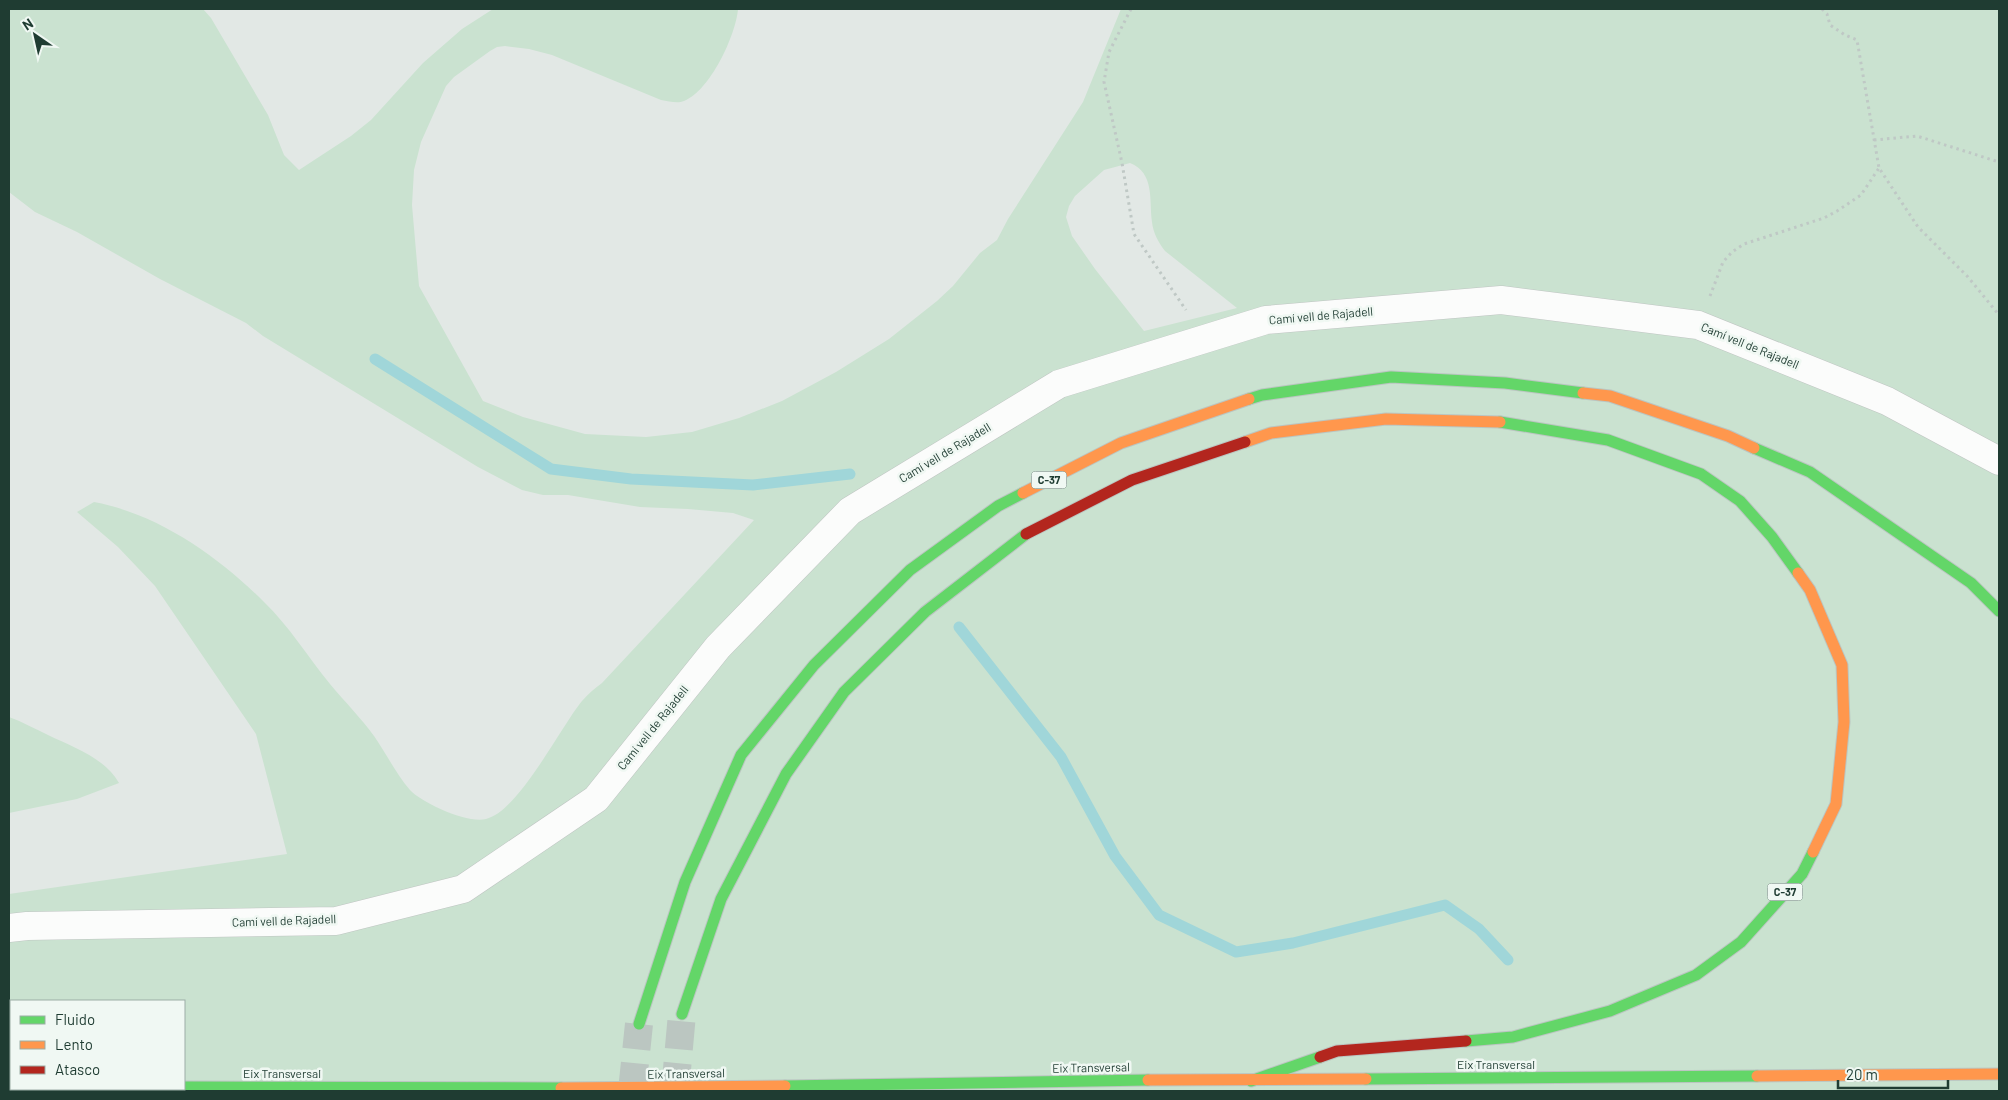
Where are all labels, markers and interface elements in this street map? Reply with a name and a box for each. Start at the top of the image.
north arrow [10,10,60,60]
text: N [19,14,36,33]
street label: Camí vell de Rajadell [1268,303,1374,327]
street label: Camí vell de Rajadell [1699,319,1801,371]
street label: Camí vell de Rajadell [896,419,993,485]
road number: C-37 [1032,472,1066,488]
street label: Camí vell de Rajadell [614,682,691,772]
road number: C-37 [1768,884,1802,900]
street label: Camí vell de Rajadell [232,911,336,929]
legend [10,1000,185,1090]
text: Fluido [55,1010,95,1028]
text: Lento [55,1035,93,1053]
street label: Eix Transversal [1457,1057,1535,1071]
scale bar [1838,1058,1948,1090]
street label: Eix Transversal [1052,1059,1130,1075]
text: Atasco [55,1060,100,1078]
street label: Eix Transversal [647,1065,725,1081]
text: 20 m [1846,1065,1878,1083]
street label: Eix Transversal [243,1066,321,1080]

